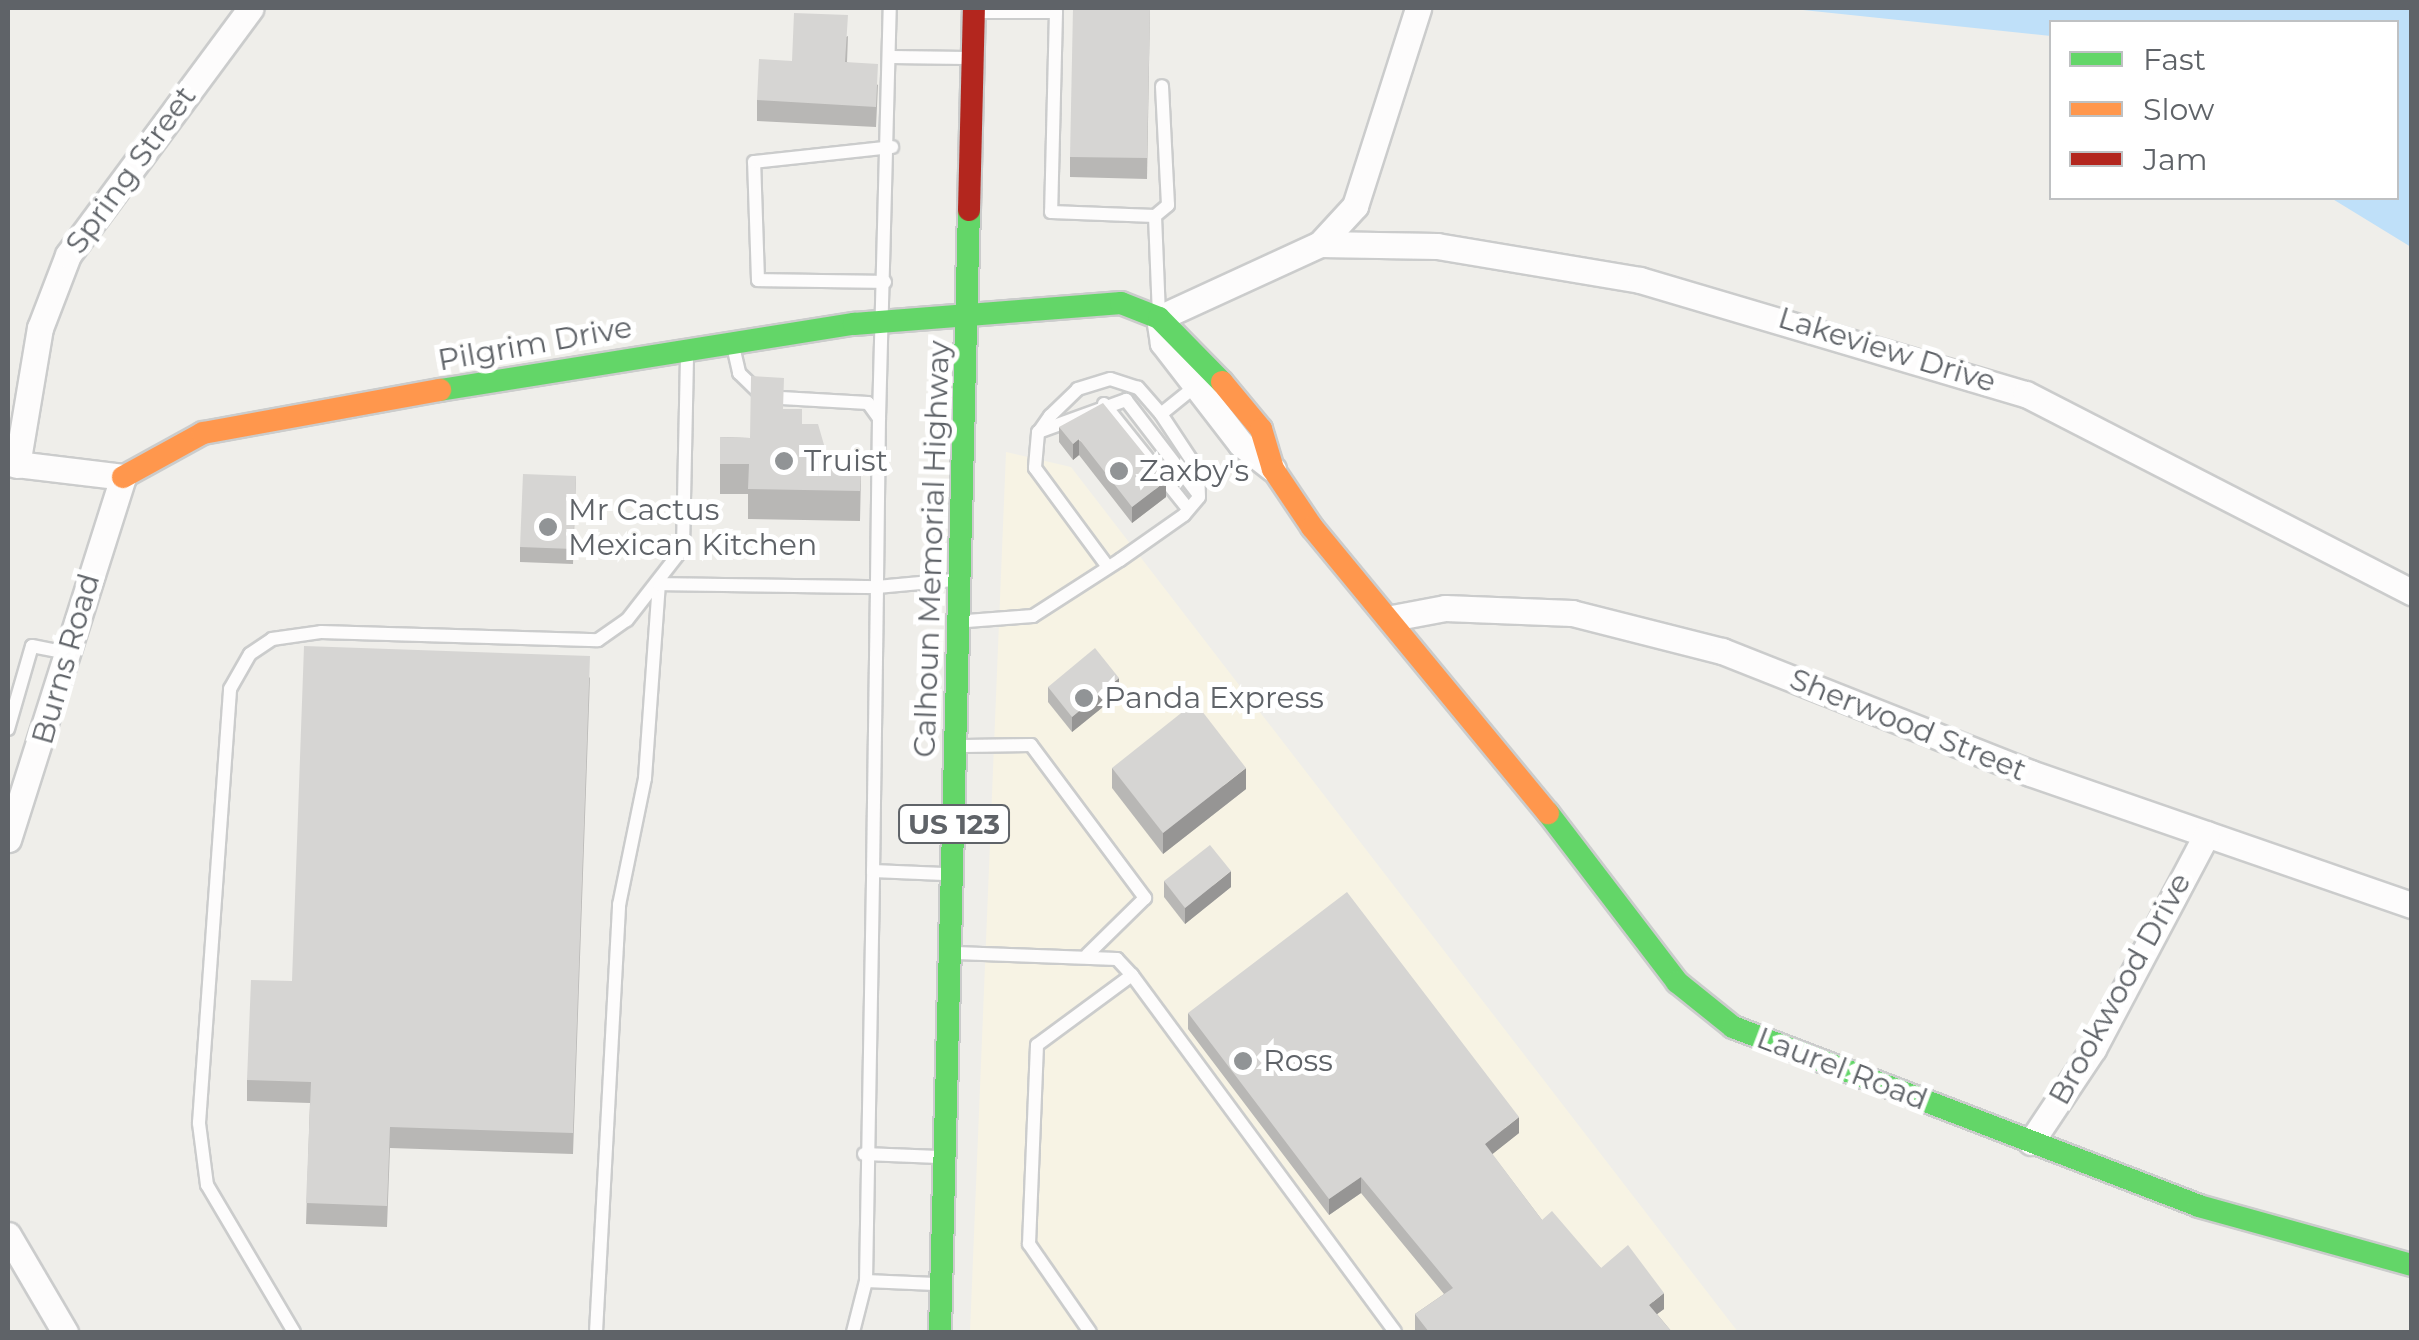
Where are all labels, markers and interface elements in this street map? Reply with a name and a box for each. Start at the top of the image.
legend [2049,20,2399,200]
text: Fast [2143,41,2206,78]
street label: Spring Street [58,79,204,261]
text: Slow [2143,91,2214,128]
text: Jam [2143,141,2208,178]
street label: Lakeview Drive [1774,300,2000,400]
street label: Pilgrim Drive [435,309,635,379]
street label: Calhoun Memorial Highway [907,340,957,758]
place label: Truist [804,443,888,479]
marker: Truist [773,450,795,472]
place label: Zaxby's [1139,453,1249,489]
marker: Zaxby's [1108,460,1130,482]
place label: Mr Cactus Mexican Kitchen [568,492,817,562]
marker: Mr Cactus Mexican Kitchen [537,516,559,538]
street label: Burns Road [24,570,108,748]
street label: Sherwood Street [1785,661,2031,789]
place label: Panda Express [1104,680,1324,716]
marker: Panda Express [1073,687,1095,709]
road number: US 123 [896,801,1012,847]
street label: Brookwood Drive [2041,867,2199,1111]
street label: Laurel Road [1752,1020,1932,1118]
place label: Ross [1263,1043,1333,1079]
marker: Ross [1232,1050,1254,1072]

